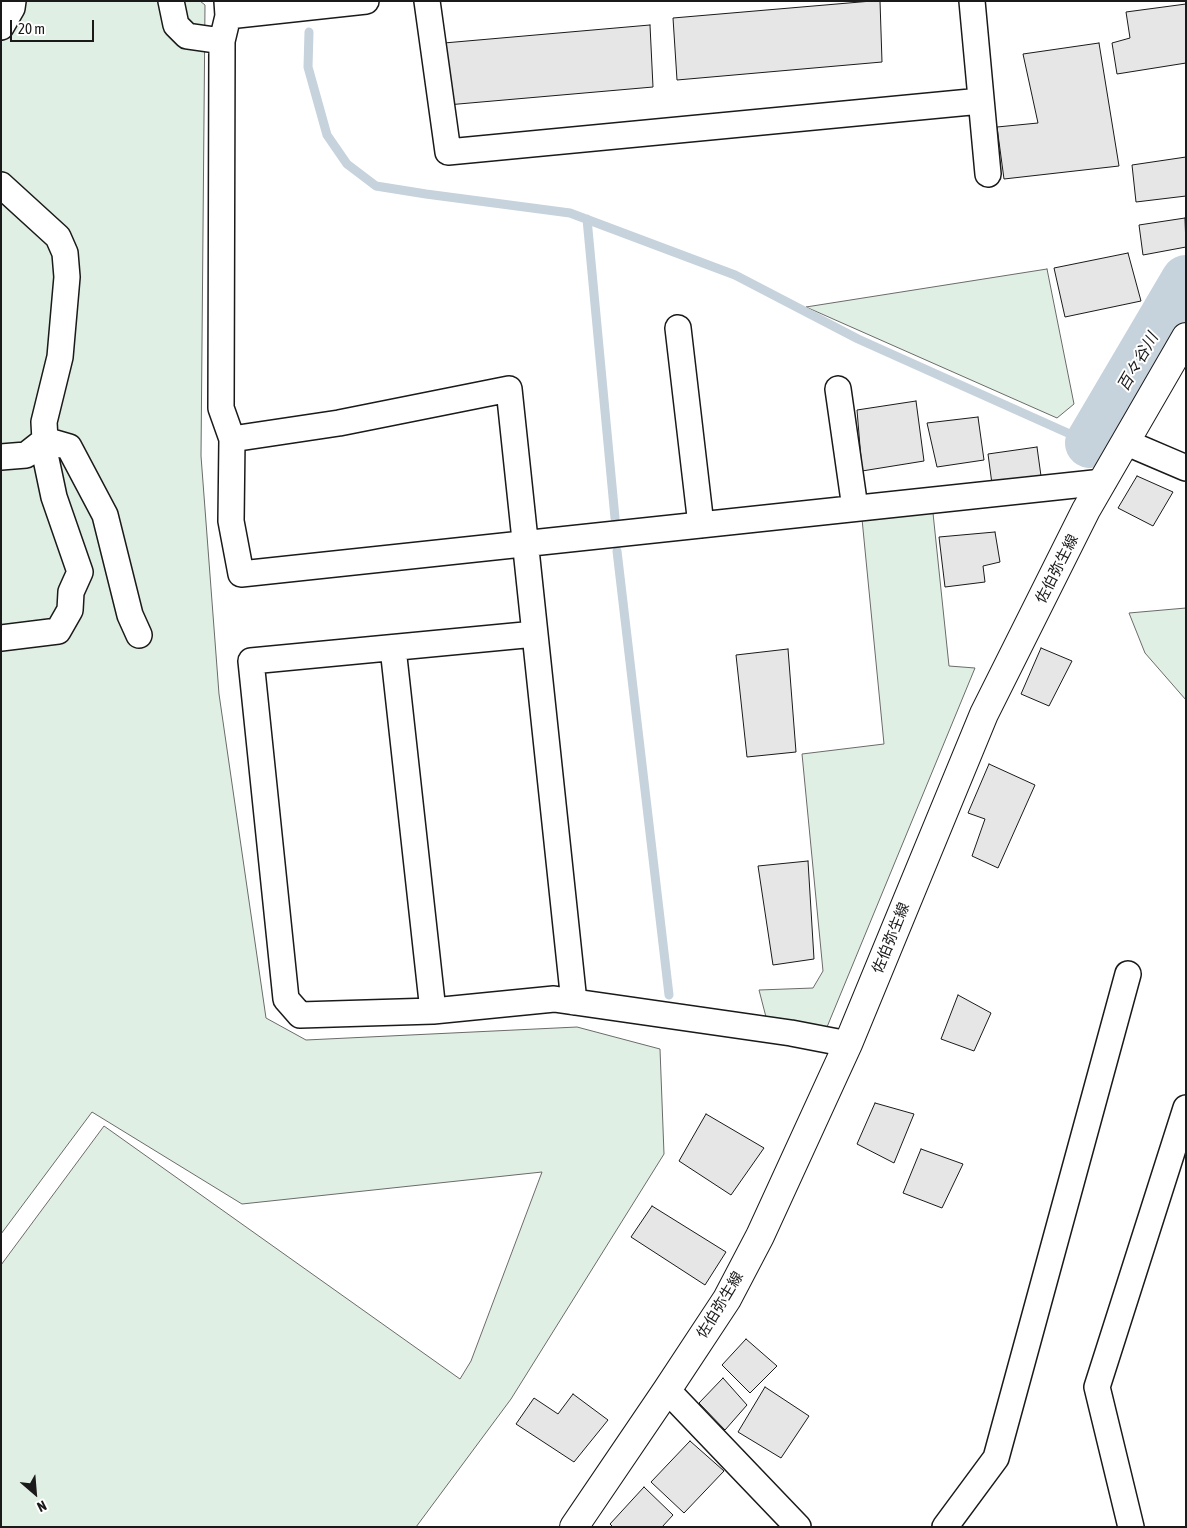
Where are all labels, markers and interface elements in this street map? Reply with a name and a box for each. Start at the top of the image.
scale bar [12,10,96,42]
text: 20 m [18,20,45,37]
water label: 百々谷川 [1114,329,1162,395]
street label: 佐伯弥生線 [1032,532,1082,606]
street label: 佐伯弥生線 [869,900,913,976]
street label: 佐伯弥生線 [693,1268,747,1342]
north arrow [10,1468,60,1518]
text: N [35,1497,49,1515]

